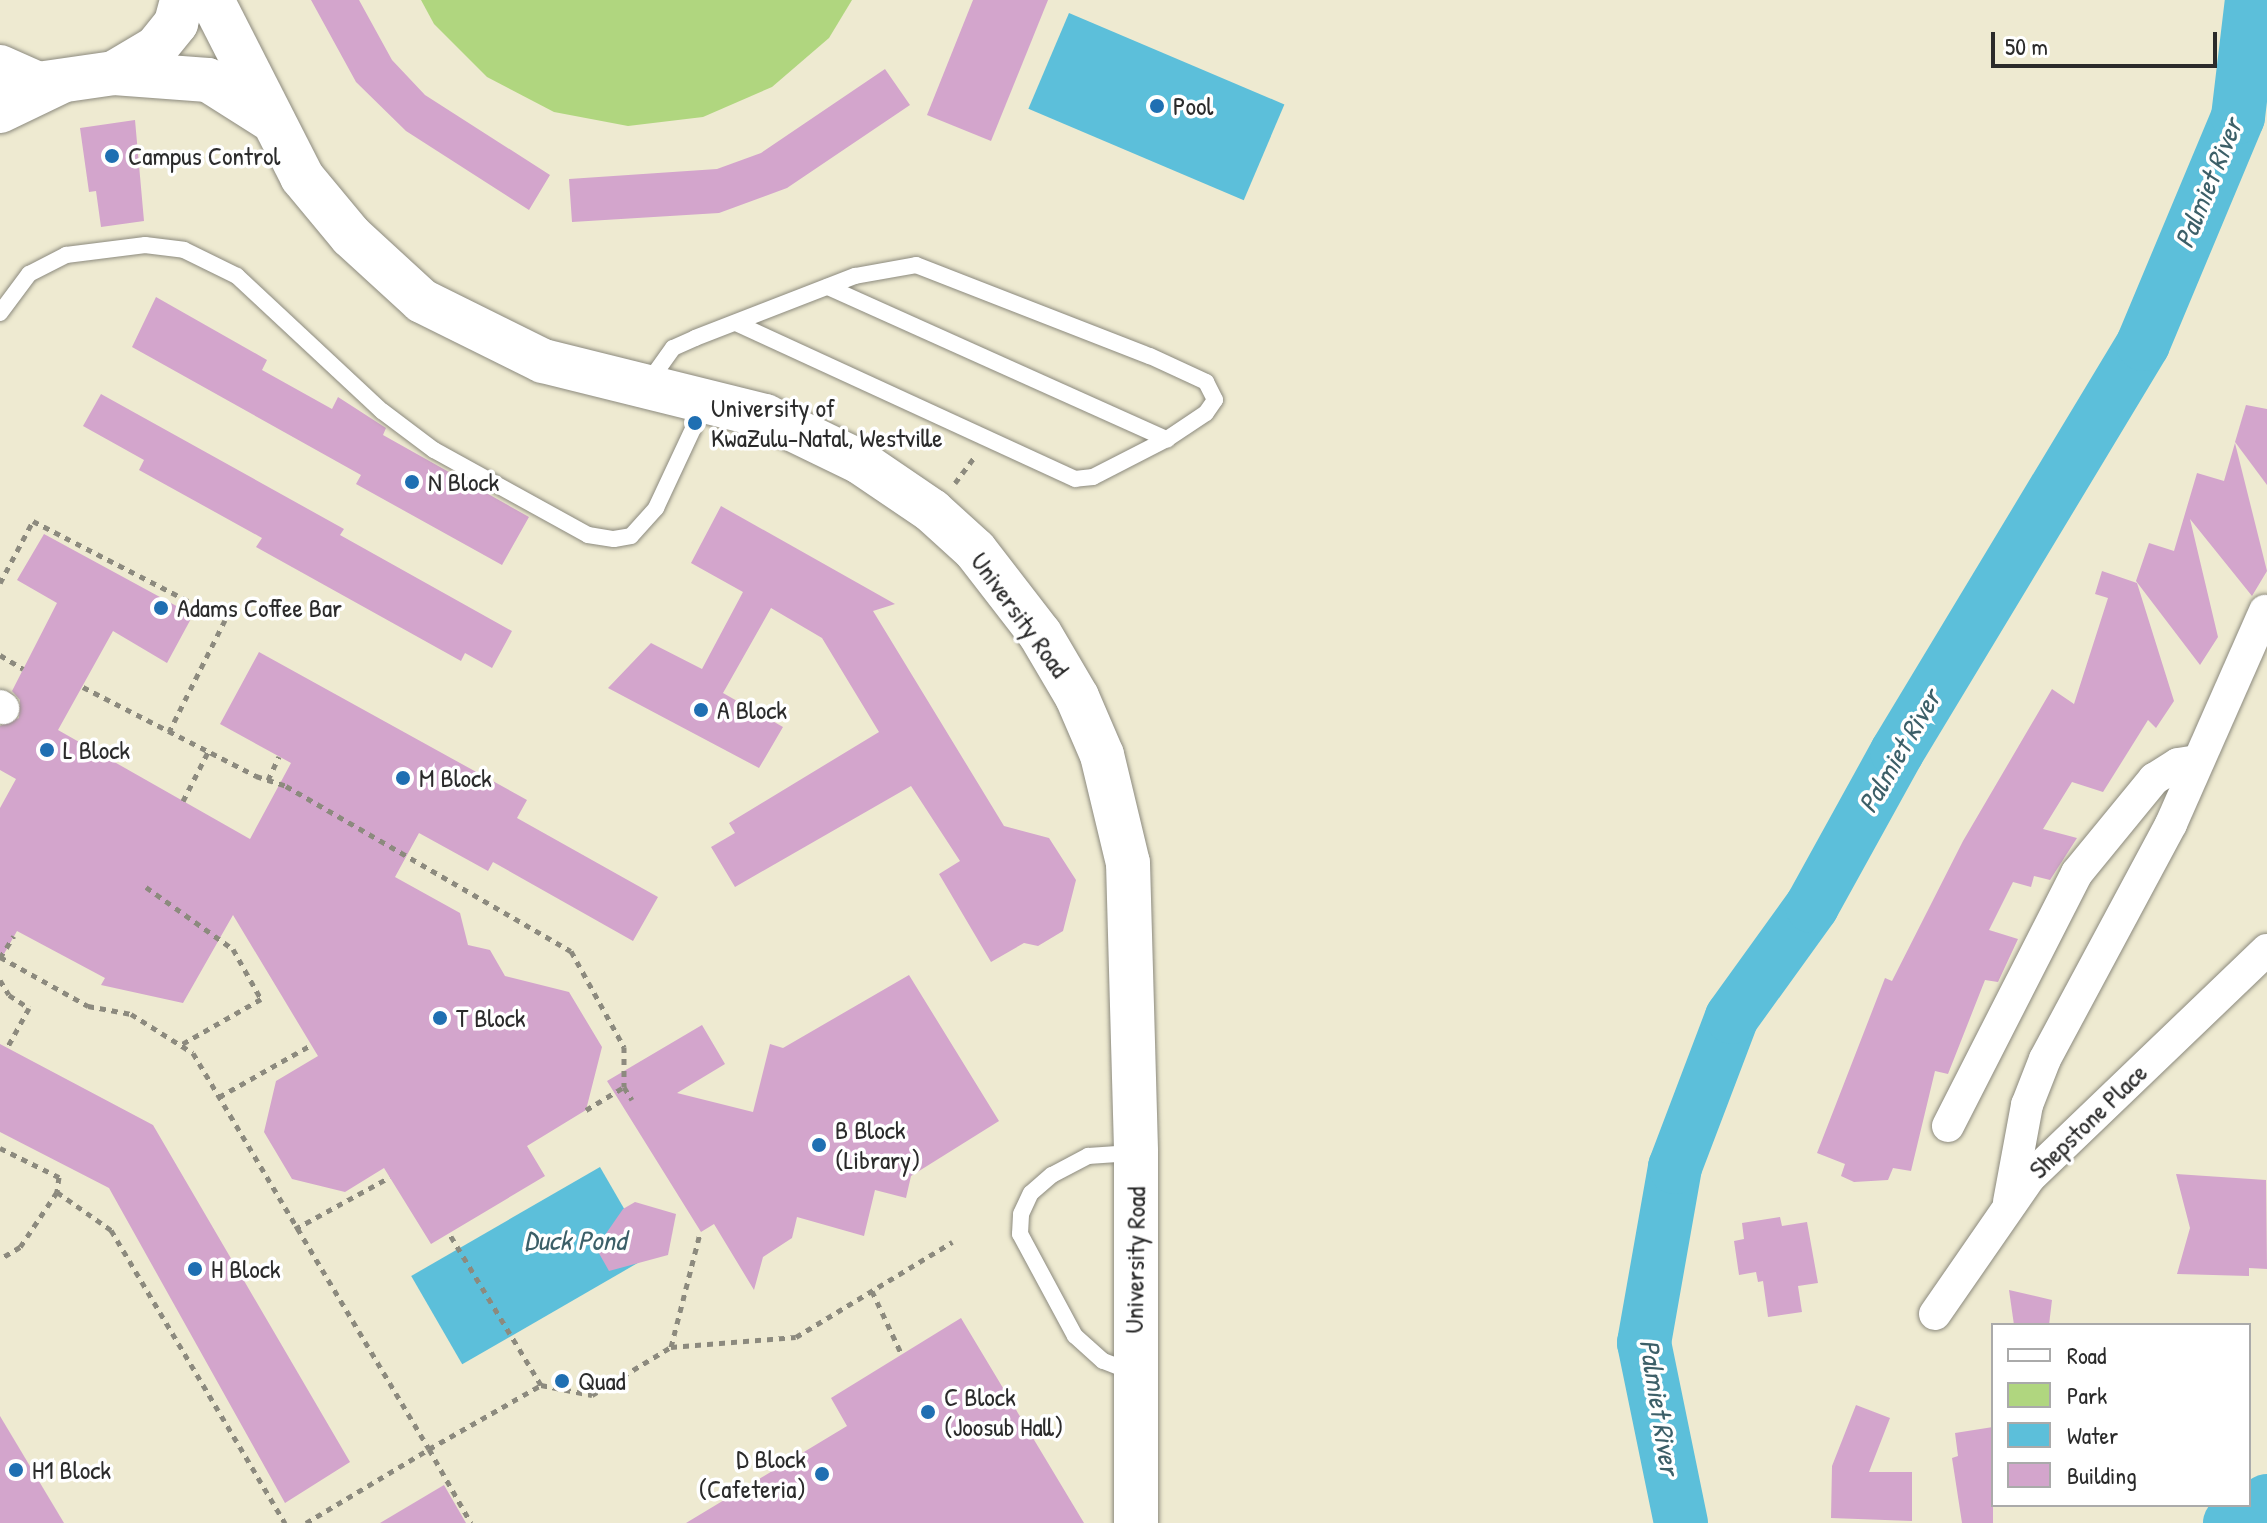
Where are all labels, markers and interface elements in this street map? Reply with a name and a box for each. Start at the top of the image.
scale bar [1995,16,2221,66]
text: 50 m [2005,30,2048,62]
place label: Pool [1173,90,1213,122]
marker: Pool [1148,97,1166,115]
water label: Palmiet River [2167,113,2249,253]
place label: Campus Control [128,140,280,172]
marker: Campus Control [103,147,121,165]
place label: University of KwaZulu-Natal, Westville [711,392,943,454]
marker: University of KwaZulu-Natal, Westville [686,414,704,432]
place label: N Block [428,466,499,498]
marker: N Block [403,473,421,491]
street label: University Road [964,546,1076,684]
place label: Adams Coffee Bar [177,592,342,624]
marker: Adams Coffee Bar [152,599,170,617]
water label: Palmiet River [1850,683,1948,819]
place label: A Block [717,694,787,726]
marker: A Block [692,701,710,719]
place label: L Block [63,734,130,766]
marker: L Block [38,741,56,759]
place label: M Block [419,762,492,794]
marker: M Block [394,769,412,787]
place label: T Block [456,1002,526,1034]
marker: T Block [431,1009,449,1027]
street label: Shepstone Place [2023,1057,2153,1185]
place label: B Block (Library) [835,1114,921,1176]
marker: B Block (Library) [810,1136,828,1154]
street label: University Road [1118,1186,1152,1334]
water label: Duck Pond [524,1223,626,1257]
place label: H Block [211,1253,281,1285]
marker: H Block [186,1260,204,1278]
legend [1991,1323,2251,1507]
water label: Palmiet River [1633,1337,1687,1477]
text: Road [2067,1339,2106,1371]
place label: Quad [578,1365,626,1397]
marker: Quad [553,1372,571,1390]
text: Park [2067,1379,2107,1411]
place label: C Block (Joosub Hall) [944,1381,1063,1442]
marker: C Block (Joosub Hall) [919,1403,937,1421]
text: Water [2067,1419,2118,1451]
place label: D Block (Cafeteria) [698,1443,806,1504]
place label: H1 Block [32,1454,111,1486]
text: Building [2067,1459,2137,1491]
marker: H1 Block [7,1461,25,1479]
marker: D Block (Cafeteria) [813,1465,831,1483]

